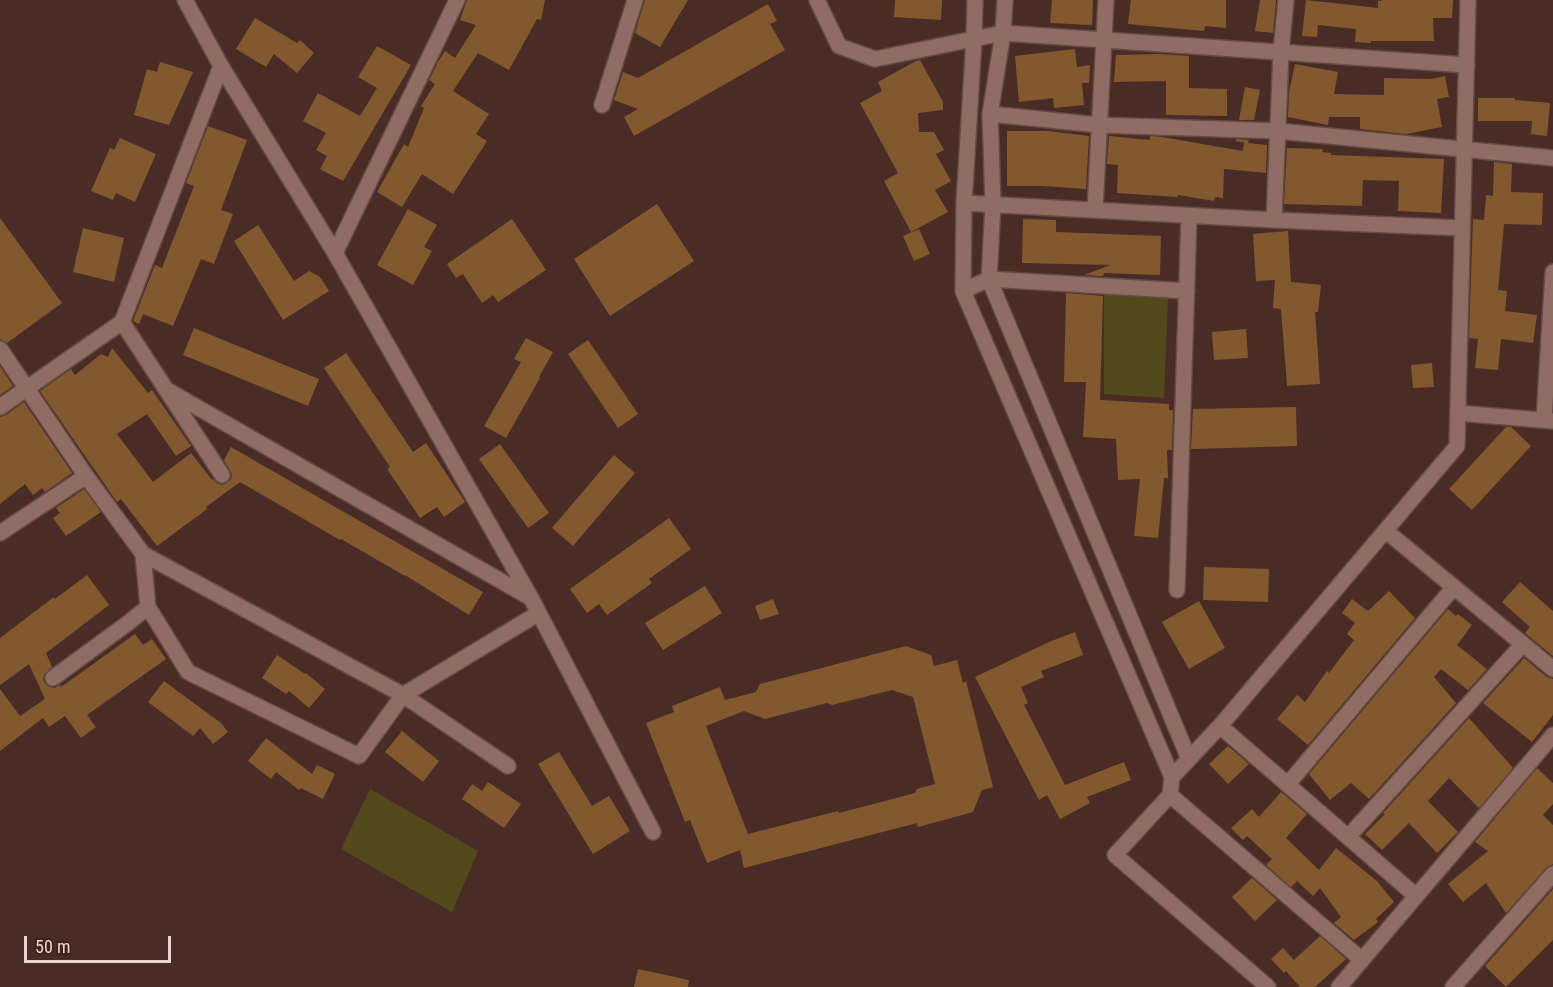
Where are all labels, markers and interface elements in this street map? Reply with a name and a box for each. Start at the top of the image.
scale bar [27,924,174,962]
text: 50 m [35,936,70,957]

